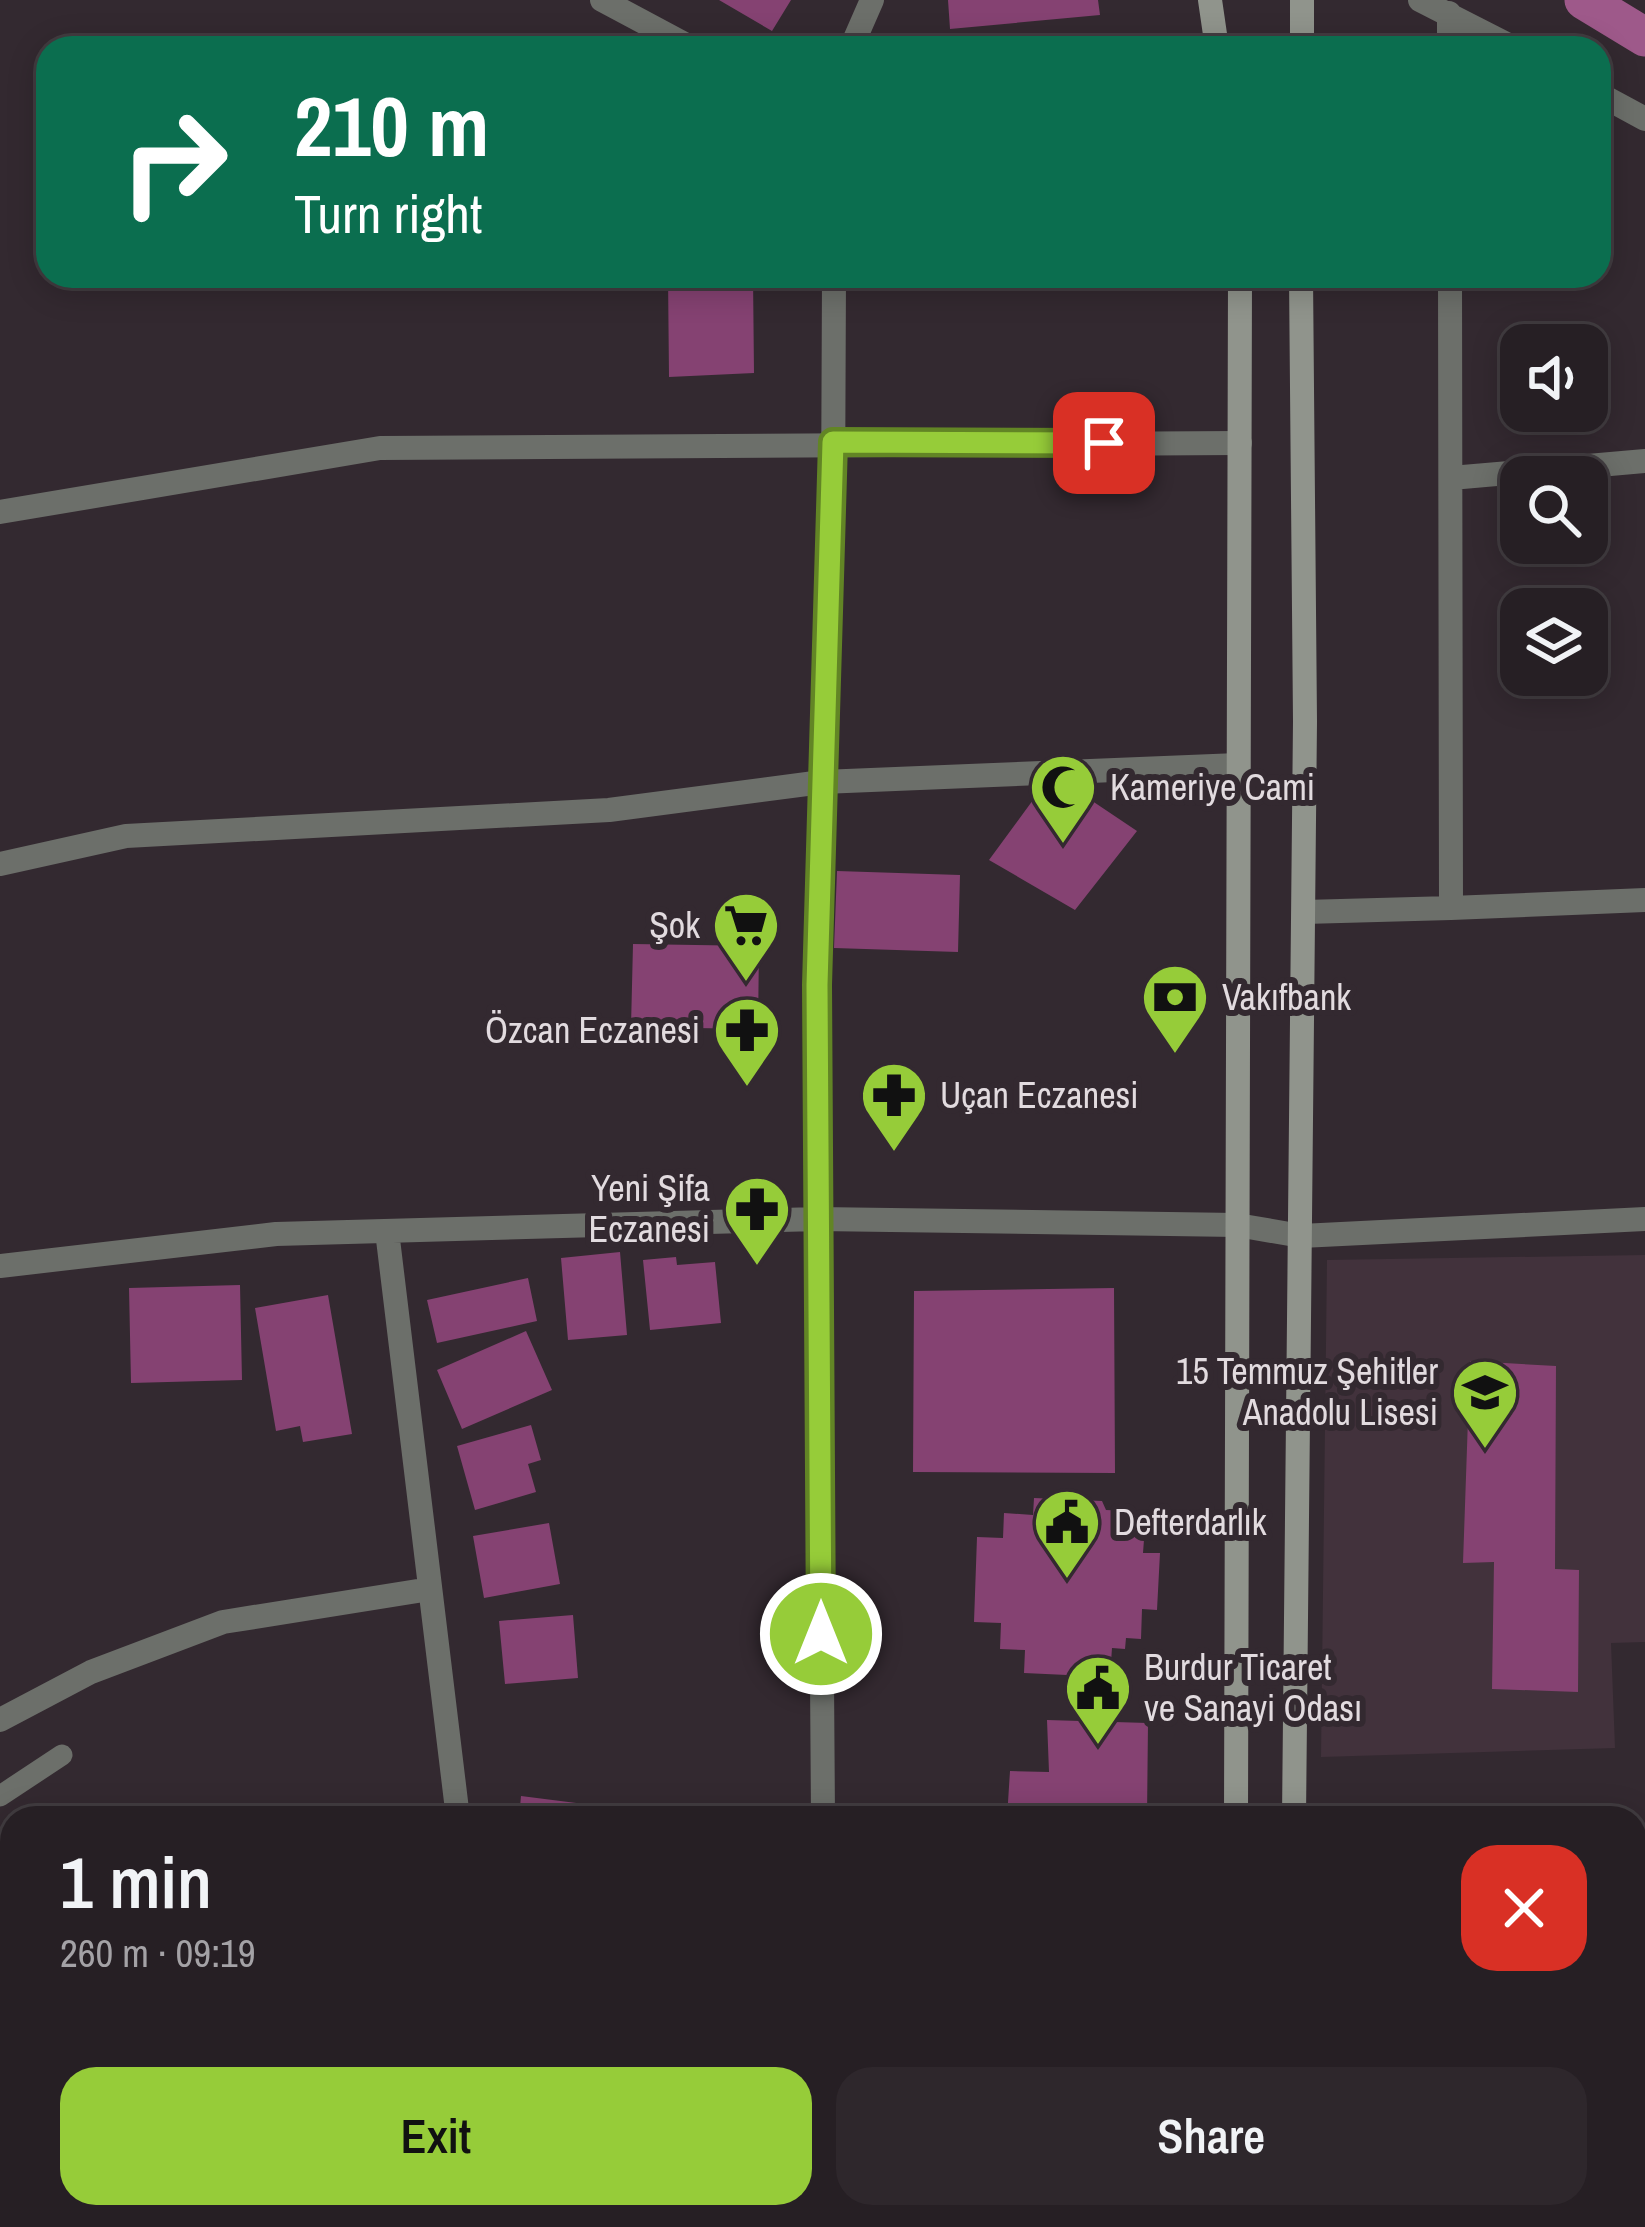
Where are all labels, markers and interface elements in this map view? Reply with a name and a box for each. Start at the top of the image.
text: 210 m [294,69,489,182]
icon: right [96,84,252,240]
text: Turn right [294,177,482,250]
map controls [1500,324,1608,696]
button: sound [1500,324,1608,432]
pin [1053,392,1155,494]
icon: arrive [1071,410,1137,476]
button: search [1500,456,1608,564]
button: layers [1500,588,1608,696]
mosque icon: Kameriye Cami [1028,752,1098,846]
place label: Kameriye Cami [1110,763,1315,811]
supermarket icon: Şok [711,890,781,984]
place label: Şok [649,901,700,949]
bank icon: Vakıfbank [1140,962,1210,1056]
place label: Vakıfbank [1222,973,1351,1021]
pharmacy icon: Özcan Eczanesi [712,995,782,1089]
place label: Özcan Eczanesi [485,1006,700,1054]
pharmacy icon: Uçan Eczanesi [859,1060,929,1154]
place label: Uçan Eczanesi [940,1071,1139,1119]
place label: Yeni Şifa Eczanesi [589,1164,710,1253]
pharmacy icon: Yeni Şifa Eczanesi [722,1174,792,1268]
place label: 15 Temmuz Şehitler Anadolu Lisesi [1176,1347,1438,1436]
school or university icon: 15 Temmuz Şehitler Anadolu Lisesi [1450,1357,1520,1451]
public building icon: Defterdarlık [1032,1487,1102,1581]
place label: Defterdarlık [1114,1498,1267,1546]
position arrow [758,1571,884,1697]
place label: Burdur Ticaret ve Sanayi Odası [1144,1643,1362,1732]
public building icon: Burdur Ticaret ve Sanayi Odası [1063,1653,1133,1747]
text: 1 min [60,1833,212,1930]
button: close [1461,1845,1587,1971]
text: 260 m · 09:19 [60,1927,256,1979]
button: Exit [60,2067,812,2205]
button: Share [836,2067,1587,2205]

